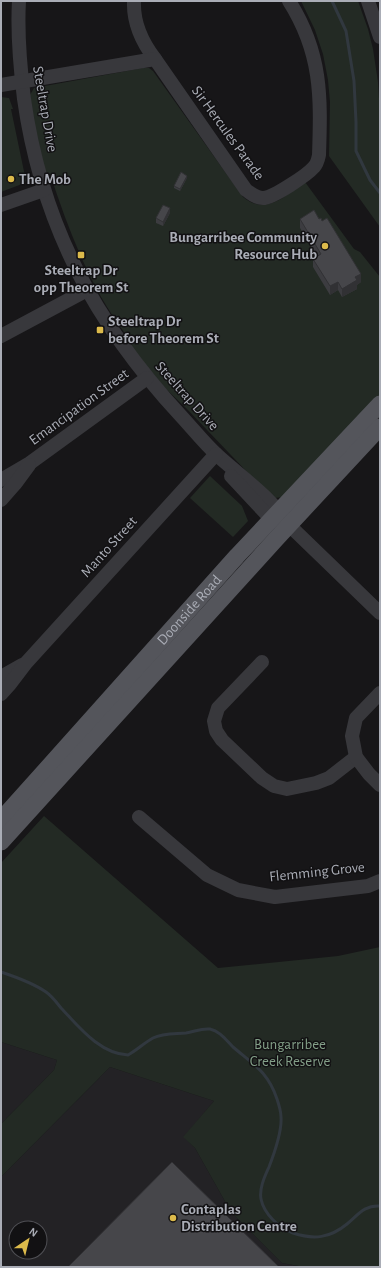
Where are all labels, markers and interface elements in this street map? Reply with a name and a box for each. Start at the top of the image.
street label: Steeltrap Drive [30,65,60,153]
street label: Sir Hercules Parade [189,83,267,183]
place label: The Mob [19,172,71,187]
marker: The Mob [6,174,16,184]
place label: Bungarribee Community Resource Hub [169,230,317,262]
marker: Bungarribee Community Resource Hub [320,241,330,251]
marker: Steeltrap Dr opp Theorem St [76,250,86,260]
place label: Steeltrap Dr opp Theorem St [34,263,128,295]
place label: Steeltrap Dr before Theorem St [108,314,219,346]
marker: Steeltrap Dr before Theorem St [95,325,105,335]
street label: Steeltrap Drive [152,359,222,433]
street label: Emancipation Street [27,366,132,448]
street label: Manto Street [78,514,140,580]
street label: Doonside Road [154,572,224,648]
street label: Flemming Grove [269,860,366,884]
park label: Bungarribee Creek Reserve [250,1037,330,1069]
place label: Contaplas Distribution Centre [181,1202,297,1234]
marker: Contaplas Distribution Centre [168,1213,178,1223]
north arrow [8,1220,48,1260]
text: N [27,1226,40,1239]

